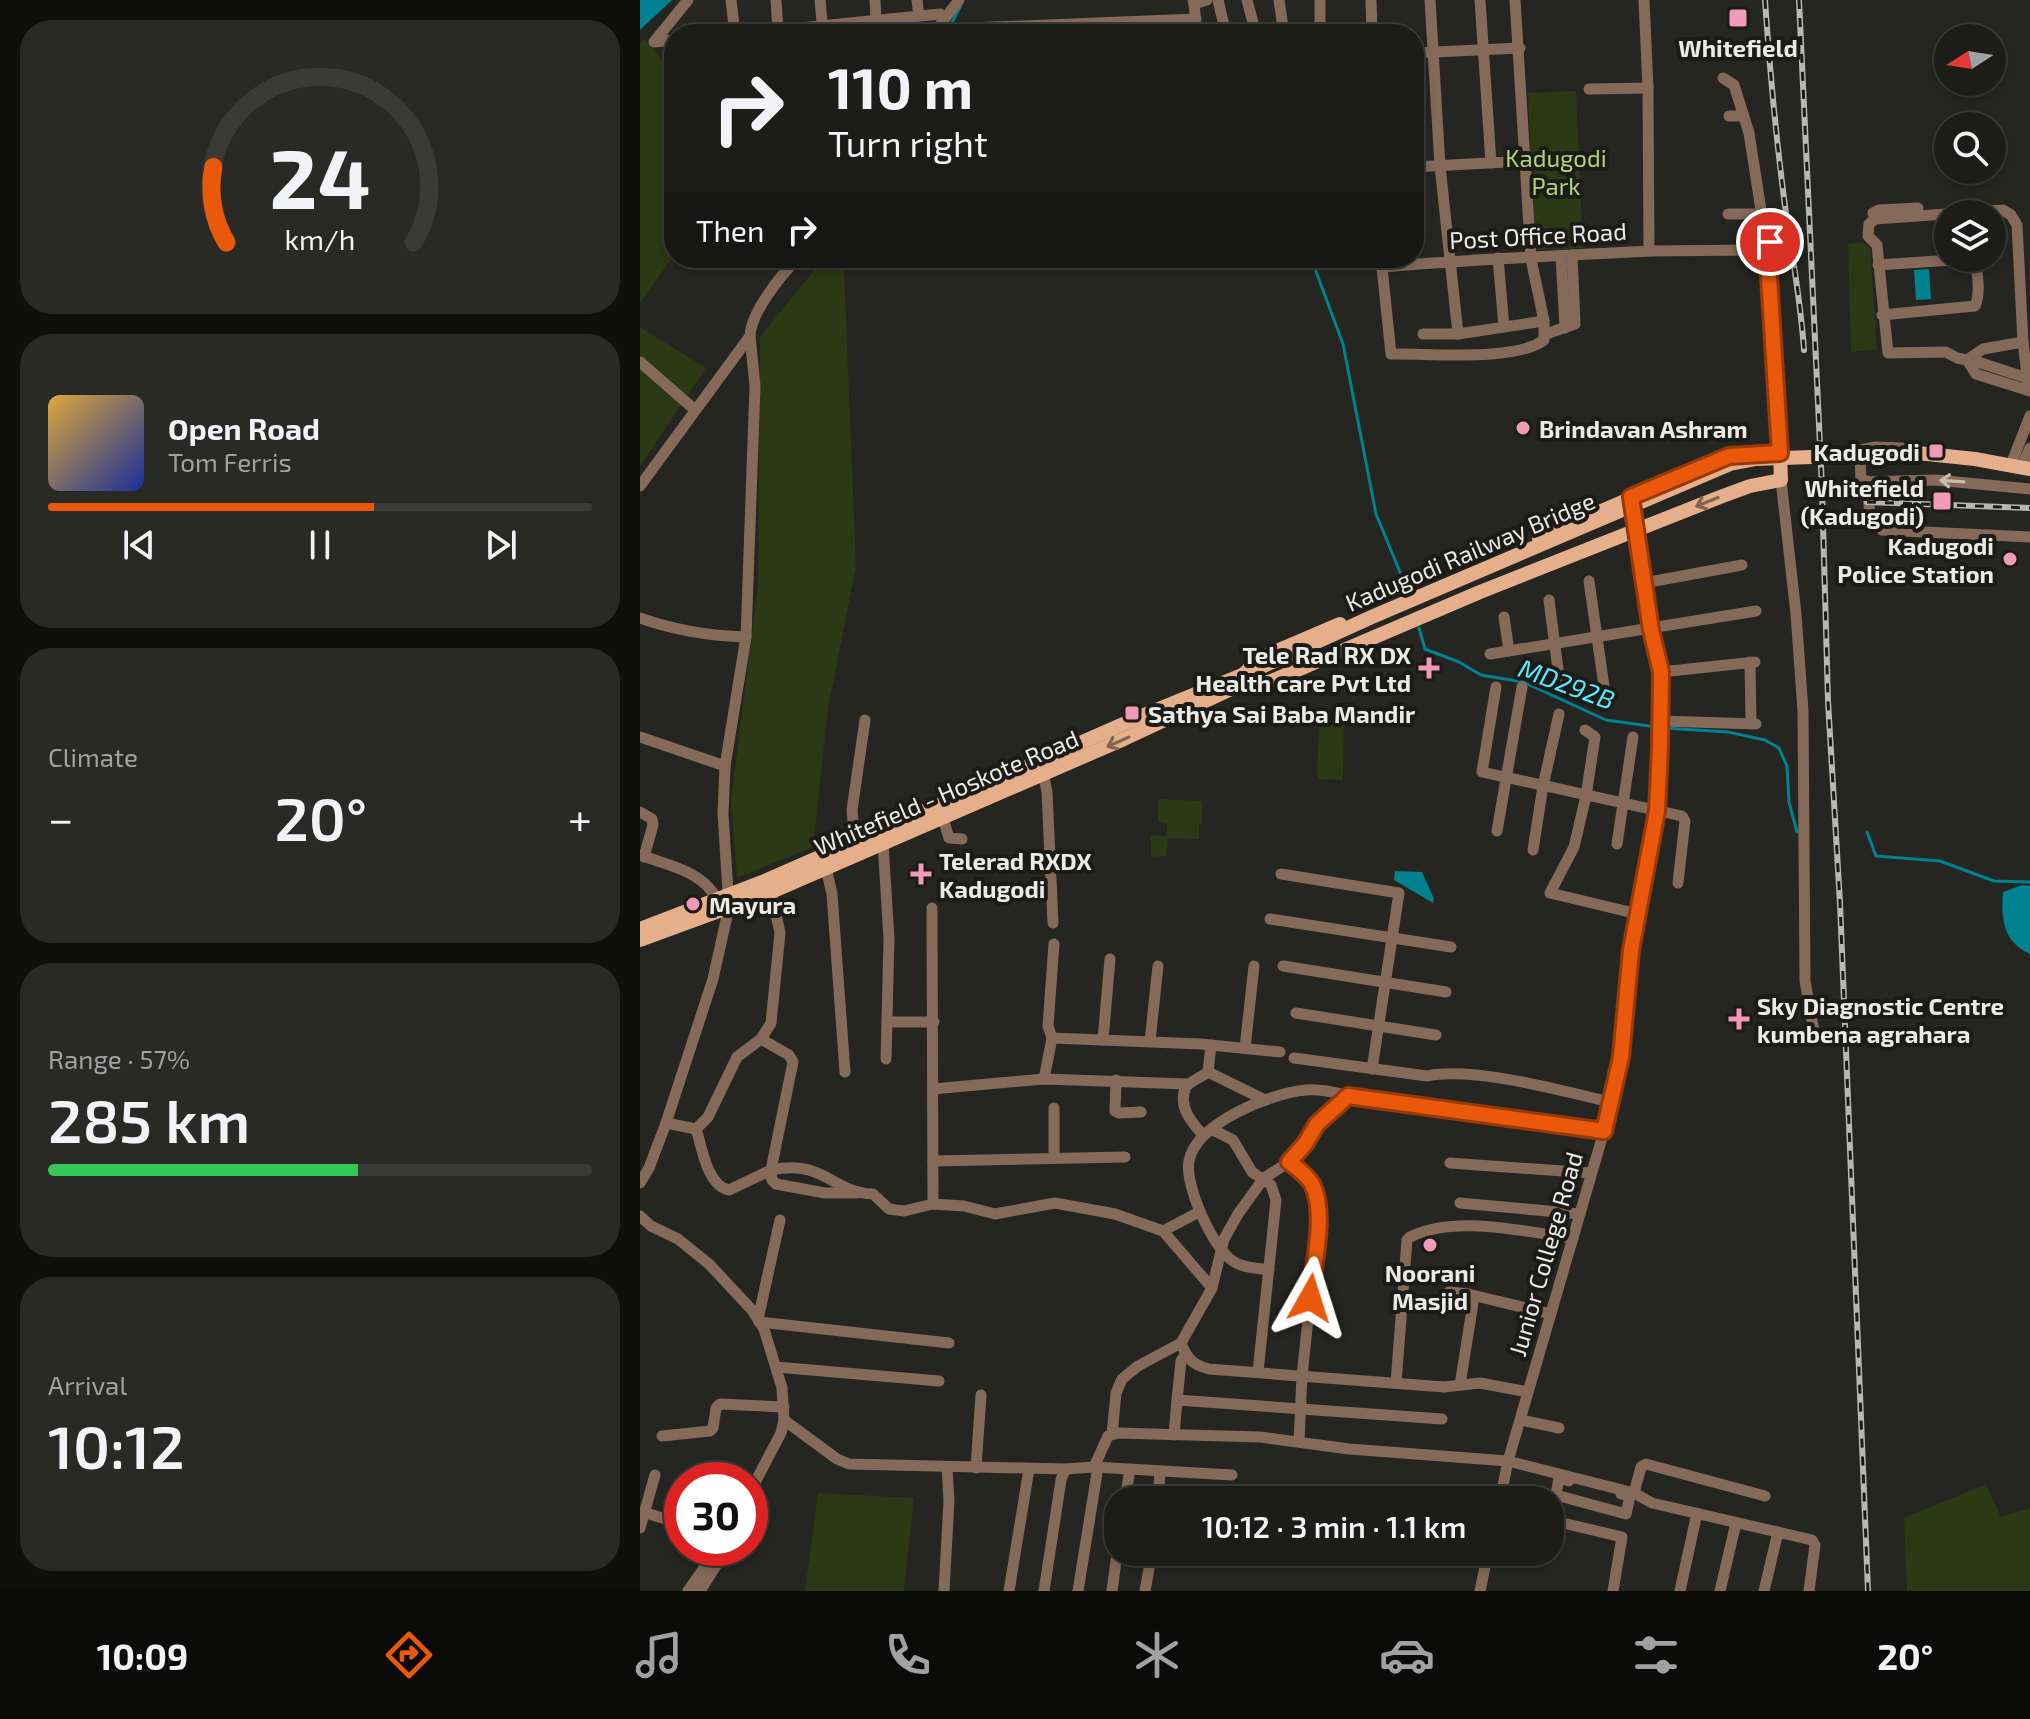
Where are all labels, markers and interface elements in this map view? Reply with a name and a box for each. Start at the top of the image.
marker: Whitefield [1727,7,1749,29]
north arrow [1934,24,2006,96]
map controls [1934,24,2006,272]
place label: Whitefield [1678,33,1798,62]
text: 110 m [828,53,973,120]
icon: right [696,56,800,160]
button: search [1934,112,2006,184]
text: Turn right [828,121,988,164]
text: 24 [269,126,371,226]
park label: Kadugodi Park [1505,143,1607,200]
button: layers [1934,200,2006,272]
icon: right [780,208,824,252]
pin [1736,208,1804,276]
text: Then [696,212,764,248]
street label: Post Office Road [1448,216,1628,254]
icon: arrive [1748,220,1792,264]
text: km/h [285,221,355,256]
text: Open Road [168,410,320,446]
place label: Brindavan Ashram [1539,414,1748,443]
marker: Brindavan Ashram [1514,419,1532,437]
place label: Kadugodi [1814,437,1920,466]
marker: Kadugodi [1927,442,1945,460]
text: Tom Ferris [168,446,292,477]
place label: Whitefield (Kadugodi) [1801,473,1924,530]
one-way arrow [1939,473,1966,488]
street label: Kadugodi Railway Bridge [1341,485,1599,617]
marker: Whitefield (Kadugodi) [1931,490,1953,512]
one-way arrow [1695,496,1720,510]
icon: previous [117,523,161,567]
icon: pause [298,523,342,567]
icon: next [479,523,523,567]
place label: Kadugodi Police Station [1837,531,1994,588]
marker: Kadugodi Police Station [2001,550,2019,568]
place label: Tele Rad RX DX Health care Pvt Ltd [1196,640,1412,697]
water label: MD292B [1515,651,1619,715]
marker: Tele Rad RX DX Health care Pvt Ltd [1418,657,1440,679]
place label: Sathya Sai Baba Mandir [1148,699,1416,728]
marker: Sathya Sai Baba Mandir [1123,704,1141,722]
street label: Whitefield - Hoskote Road [809,723,1083,861]
one-way arrow [1106,735,1130,750]
text: Climate [48,741,138,772]
text: 20° [274,781,367,853]
text: − [48,791,74,844]
text: + [568,791,592,844]
place label: Telerad RXDX Kadugodi [939,846,1092,903]
marker: Telerad RXDX Kadugodi [910,863,932,885]
place label: Mayura [709,890,796,919]
marker: Mayura [684,895,702,913]
place label: Sky Diagnostic Centre kumbena agrahara [1757,991,2004,1048]
marker: Sky Diagnostic Centre kumbena agrahara [1728,1008,1750,1030]
text: Range · 57% [48,1043,190,1074]
text: 285 km [48,1083,250,1155]
street label: Junior College Road [1502,1149,1588,1359]
marker: Noorani Masjid [1421,1236,1439,1254]
position arrow [1268,1256,1352,1340]
place label: Noorani Masjid [1385,1258,1475,1315]
text: Arrival [48,1369,127,1400]
text: 10:12 [48,1409,185,1481]
speed limit sign: 30 [664,1462,768,1566]
text: 10:12 · 3 min · 1.1 km [1202,1508,1466,1544]
icon: directions [381,1627,437,1683]
icon: music [631,1627,687,1683]
icon: phone [880,1627,936,1683]
icon: climate [1129,1627,1185,1683]
icon: car [1379,1627,1435,1683]
icon: filters [1628,1627,1684,1683]
text: 10:09 [97,1634,188,1677]
text: 20° [1877,1634,1933,1677]

